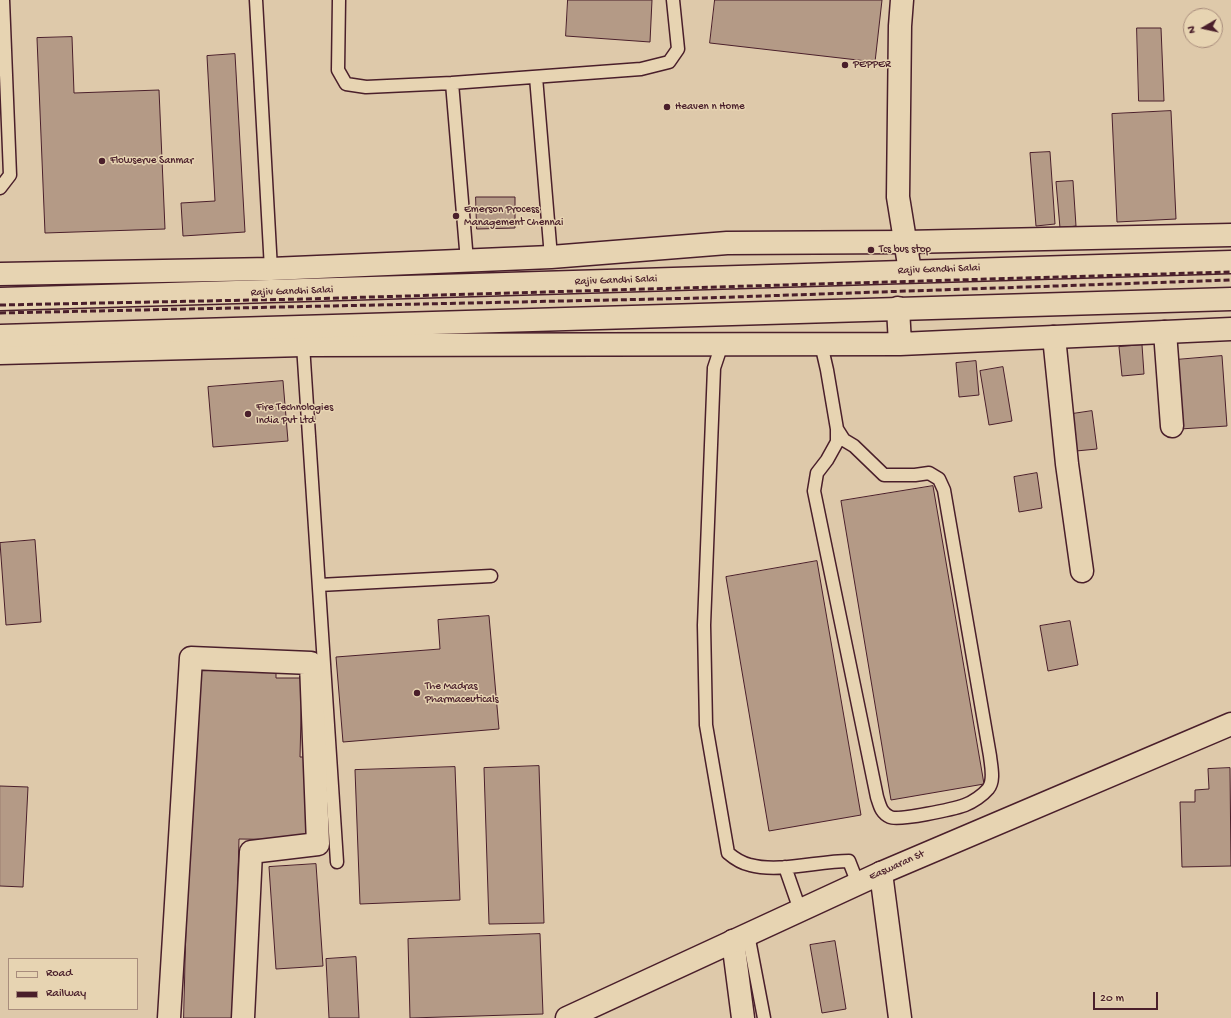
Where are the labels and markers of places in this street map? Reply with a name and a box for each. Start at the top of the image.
place label: PEPPER [853,58,891,72]
marker: PEPPER [840,60,850,70]
place label: Heaven n Home [675,100,745,114]
marker: Heaven n Home [662,102,672,112]
place label: Flowserve Sanmar [110,154,193,168]
marker: Flowserve Sanmar [97,156,107,166]
place label: Emerson Process Management Chennai [464,203,563,229]
marker: Emerson Process Management Chennai [451,211,461,221]
place label: Tcs bus stop [879,243,931,257]
marker: Tcs bus stop [866,245,876,255]
place label: Fire Technologies India Pvt Ltd [256,401,333,427]
marker: Fire Technologies India Pvt Ltd [243,409,253,419]
place label: The Madras Pharmaceuticals [425,680,499,706]
marker: The Madras Pharmaceuticals [412,688,422,698]

